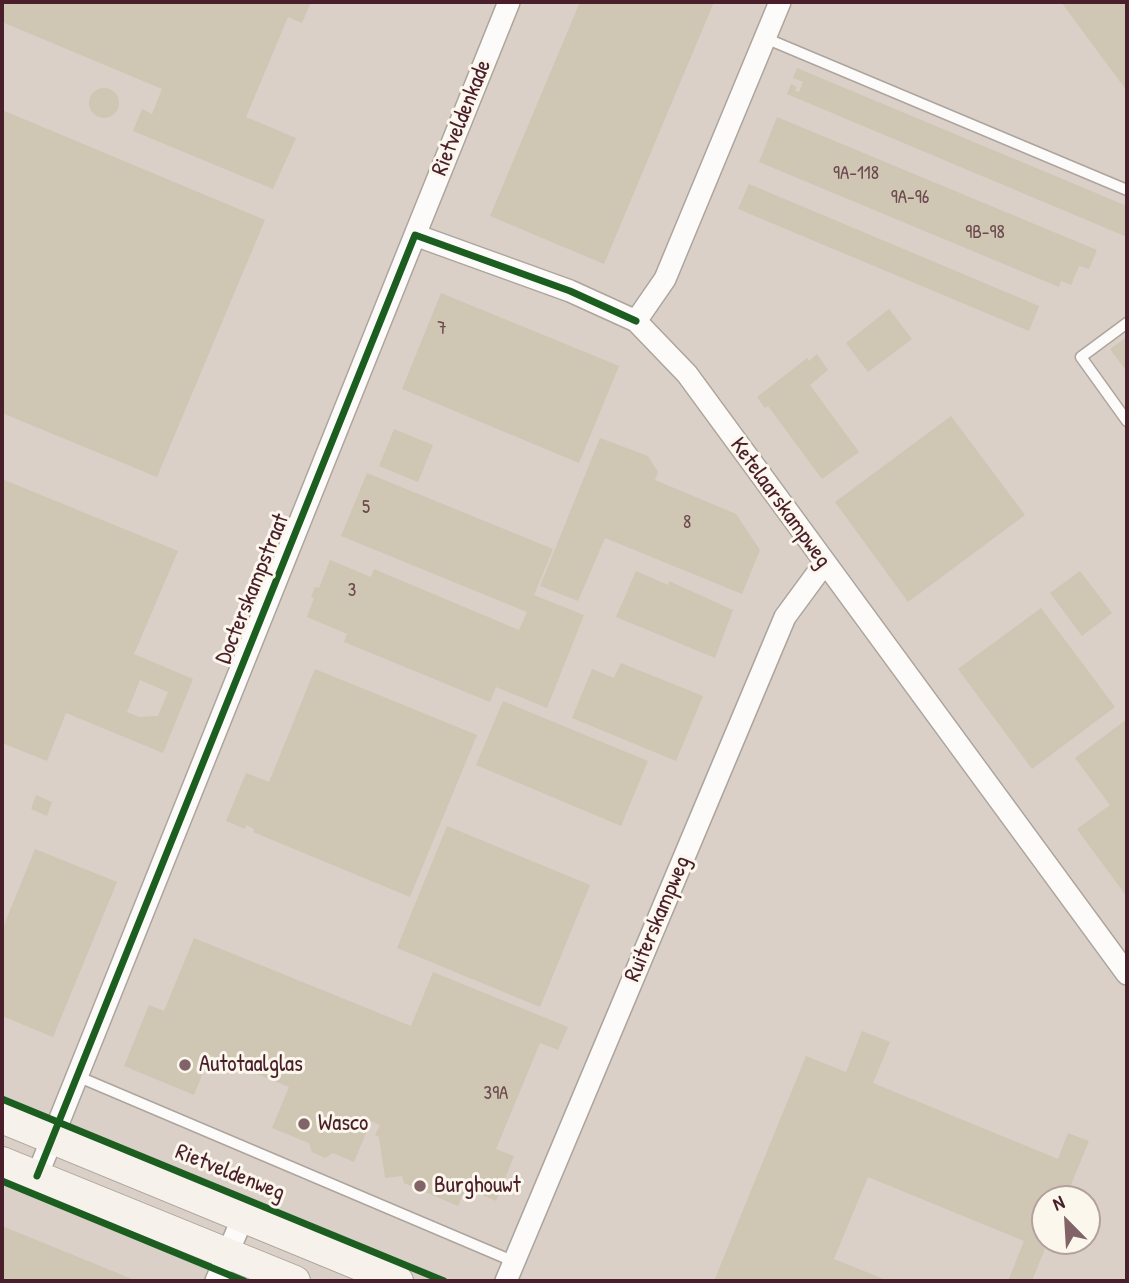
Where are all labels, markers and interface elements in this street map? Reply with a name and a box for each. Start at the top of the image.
street label: Rietveldenkade [426,56,498,180]
house number: 9A-118 [833,163,879,185]
house number: 9A-96 [891,187,929,209]
house number: 9B-98 [965,222,1005,244]
house number: 7 [437,318,447,340]
street label: Ketelaarskampweg [724,433,836,573]
house number: 5 [362,497,370,519]
street label: Docterskampstraat [210,510,296,668]
house number: 8 [683,512,691,534]
house number: 3 [348,580,356,602]
street label: Ruiterskampweg [619,852,697,986]
place label: Autotaalglas [199,1051,303,1079]
marker: Autotaalglas [177,1057,193,1073]
house number: 39A [484,1083,508,1105]
place label: Wasco [318,1110,368,1138]
marker: Wasco [296,1116,312,1132]
street label: Rietveldenweg [171,1139,289,1207]
place label: Burghouwt [434,1172,521,1200]
marker: Burghouwt [412,1178,428,1194]
north arrow [1031,1185,1101,1255]
text: N [1048,1189,1068,1217]

